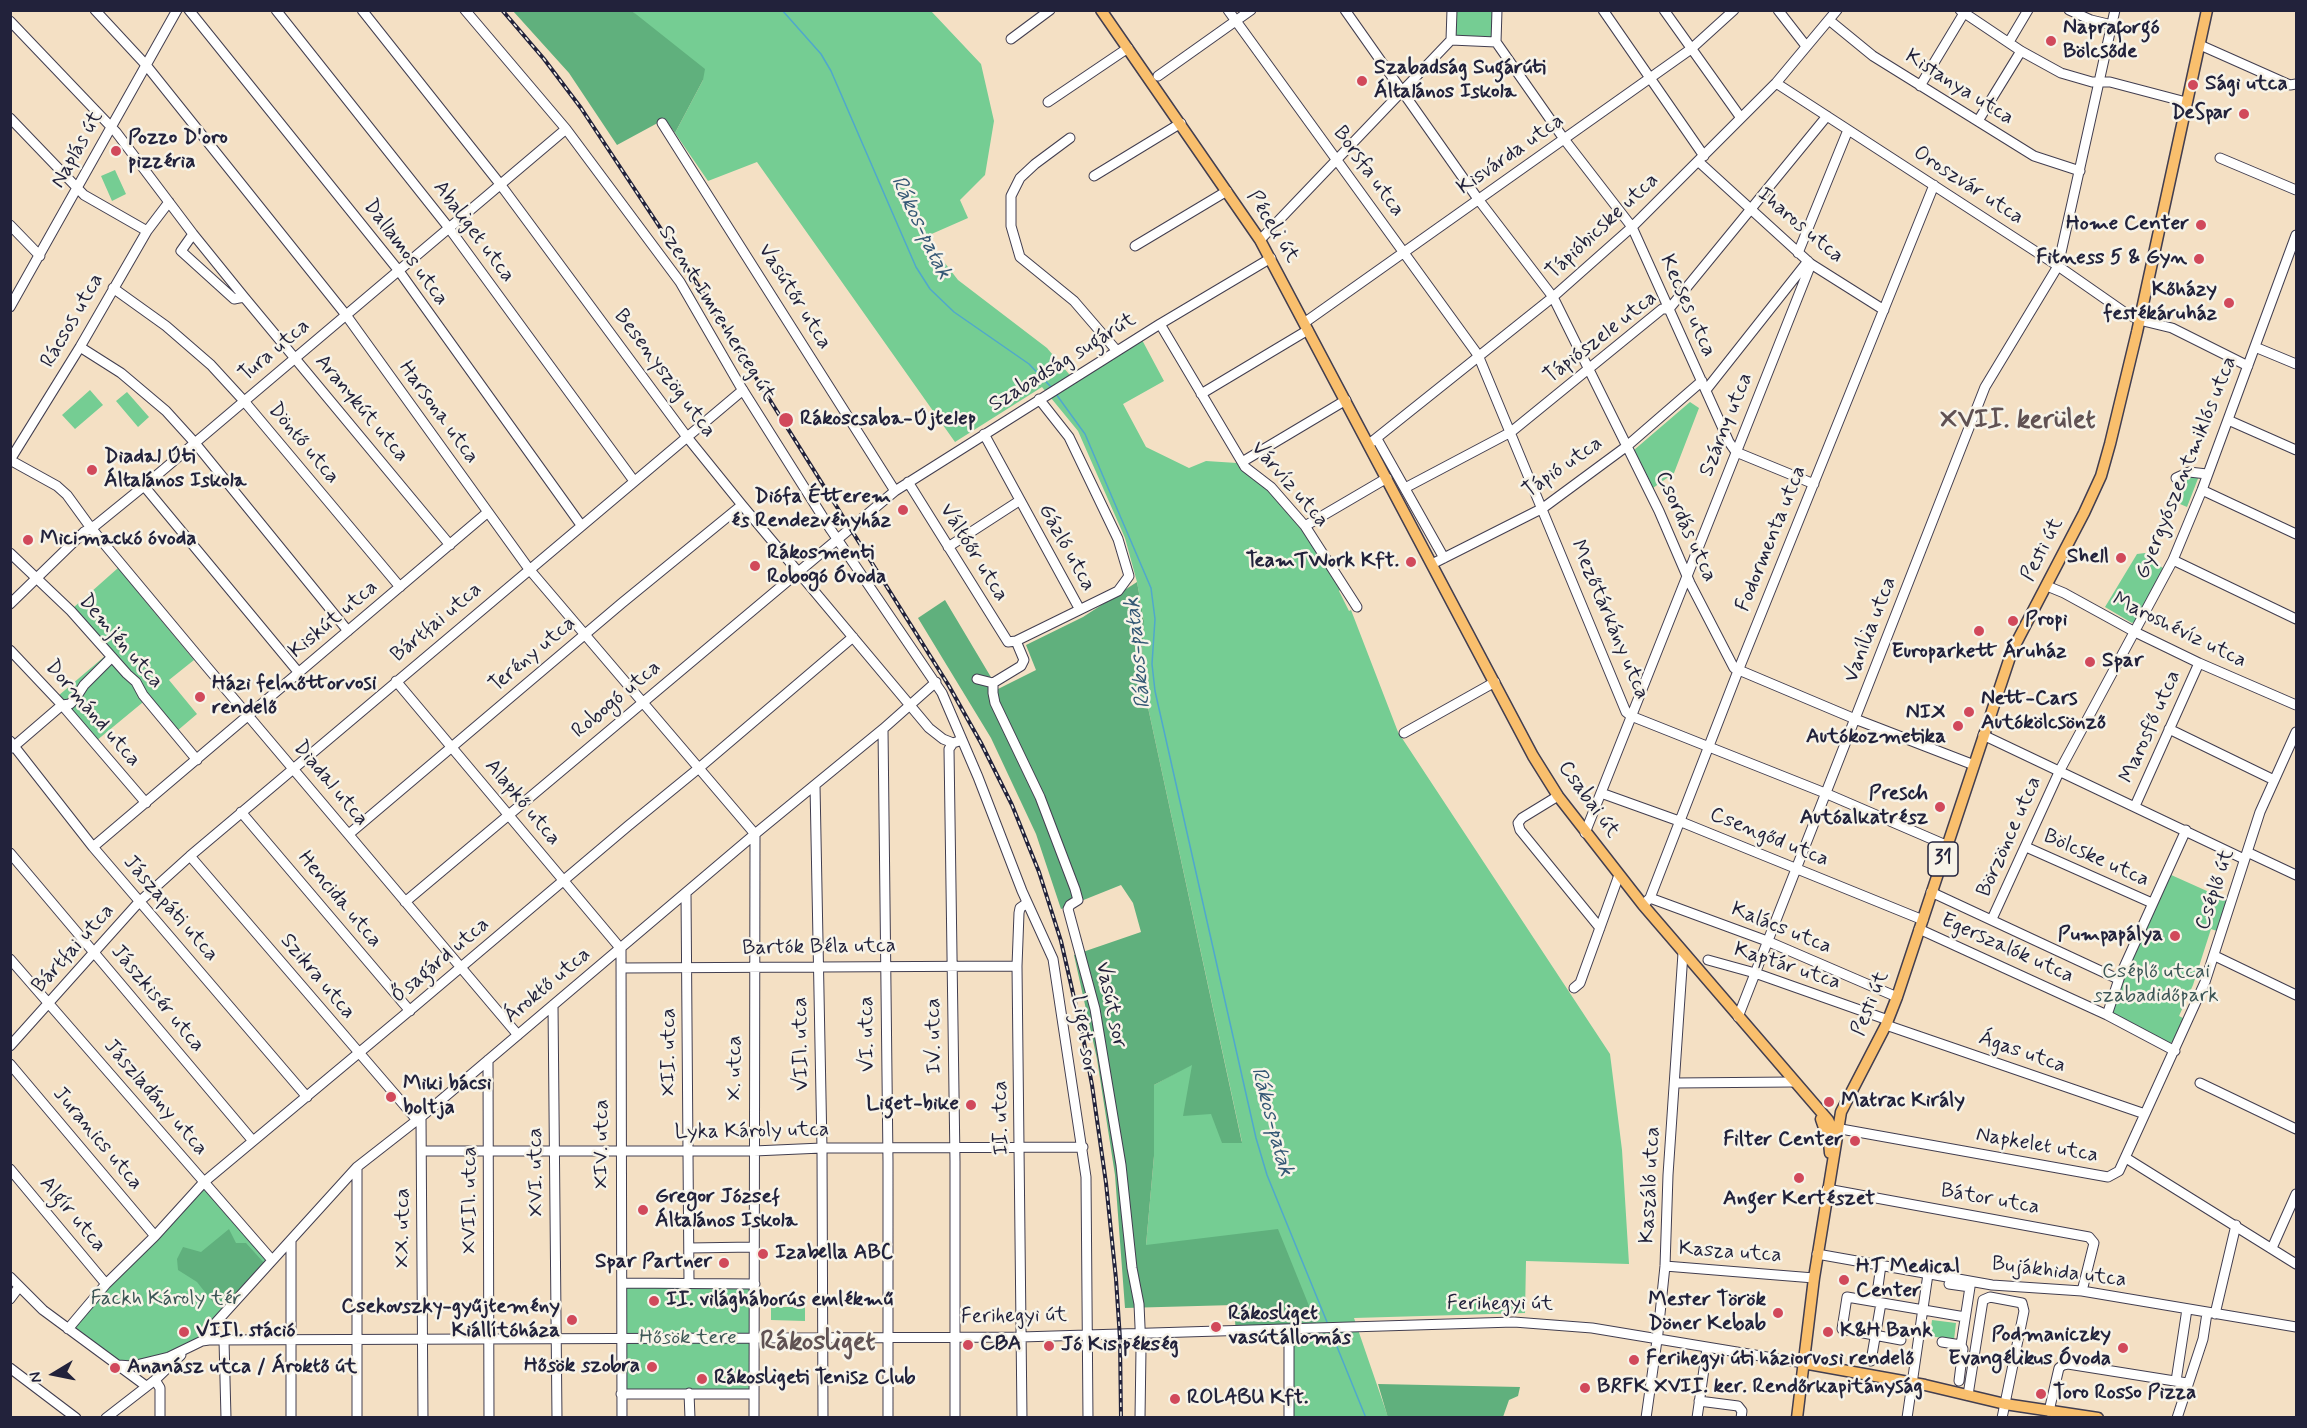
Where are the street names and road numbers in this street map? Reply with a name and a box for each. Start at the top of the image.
street label: Kistanya utca [1900,45,2018,131]
street label: Naplás út [46,107,110,193]
street label: Kisvárda utca [1453,109,1569,201]
street label: Borsfa utca [1327,122,1409,222]
street label: Oroszvár utca [1908,141,2028,231]
street label: Tápióbicske utca [1541,168,1665,286]
street label: Abaliget utca [427,176,519,288]
street label: Iharos utca [1752,183,1848,269]
street label: Péceli út [1240,186,1304,268]
street label: Dallamos utca [357,195,453,311]
street label: Szent Imre herceg út [652,222,780,406]
street label: Vasútőr utca [752,240,836,354]
street label: Kecses utca [1653,251,1721,361]
street label: Rácsos utca [36,269,110,373]
street label: Tápiószele utca [1539,286,1663,390]
street label: Besenyszög utca [607,305,721,443]
street label: Szabadság sugárút [985,308,1141,418]
street label: Tura utca [234,314,316,388]
street label: Aranykút utca [309,350,413,468]
street label: Gyergyószentmiklós utca [2131,353,2243,583]
street label: Harsona utca [392,357,484,469]
street label: Szárny utca [1695,369,1759,481]
street label: Döntő utca [262,398,344,490]
street label: Tápió utca [1518,431,1608,505]
street label: Várvíz utca [1245,437,1333,533]
street label: Fodormenta utca [1731,462,1813,616]
street label: Csordás utca [1648,468,1722,586]
street label: Váltóőr utca [933,499,1013,607]
street label: Gázló utca [1032,500,1100,596]
street label: Pesti út [2016,514,2070,586]
street label: Mezőtárkány utca [1564,537,1654,703]
street label: Vanília utca [1839,573,1903,687]
street label: Kiskút utca [284,575,384,665]
street label: Bártfai utca [386,578,488,668]
street label: Maroshévíz utca [2108,588,2250,674]
street label: Demjén utca [72,590,168,694]
street label: Terény utca [485,611,581,699]
street label: Dormánd utca [39,655,145,773]
street label: Robogó utca [567,656,667,744]
street label: Marosfő utca [2115,667,2187,787]
street label: Diadal utca [287,736,373,832]
street label: Alapkő utca [479,755,565,851]
street label: Csabai út [1552,757,1624,843]
street label: Börzönce utca [1972,773,2048,901]
street label: Csengőd utca [1706,803,1832,873]
street label: Bölcske utca [2039,825,2153,893]
road number: 31 [1928,842,1958,876]
street label: Cséplő út [2191,846,2241,934]
street label: Hencida utca [291,847,387,953]
street label: Jászapáti utca [117,851,223,967]
street label: Kalács utca [1727,897,1835,961]
street label: Bártfai utca [27,899,121,999]
street label: Egerszalók utca [1937,908,2077,990]
street label: Ősagárd utca [387,913,495,1009]
street label: Szikra utca [274,929,360,1025]
street label: Bartók Béla utca [742,934,896,962]
street label: Kaptár utca [1730,938,1844,996]
street label: Jászkisér utca [105,940,209,1058]
street label: Ároktő utca [500,943,596,1029]
street label: Vasút sor [1089,960,1131,1050]
street label: Pesti út [1847,968,1895,1040]
street label: Liget sor [1064,994,1102,1076]
street label: VI. utca [855,996,881,1072]
street label: VIII. utca [789,997,815,1091]
street label: IV. utca [922,998,948,1074]
street label: XII. utca [657,1008,683,1096]
street label: Ágas utca [1975,1026,2069,1080]
street label: Jászladány utca [98,1035,212,1161]
street label: X. utca [723,1036,749,1100]
street label: II. utca [989,1080,1015,1156]
street label: Juranics utca [47,1082,147,1196]
street label: XIV. utca [590,1099,616,1189]
street label: Lyka Károly utca [675,1118,829,1146]
street label: Napkelet utca [1974,1123,2100,1169]
street label: Kaszáló utca [1635,1126,1667,1244]
street label: XVI. utca [524,1127,550,1217]
street label: XVIII. utca [458,1146,484,1254]
street label: Algír utca [33,1172,111,1258]
street label: Bátor utca [1939,1179,2041,1221]
street label: XX. utca [391,1188,417,1268]
street label: Kasza utca [1678,1237,1782,1269]
street label: Bujákhida utca [1990,1252,2128,1294]
street label: Ferihegyi út [1447,1292,1553,1318]
street label: Ferihegyi út [961,1303,1067,1331]

